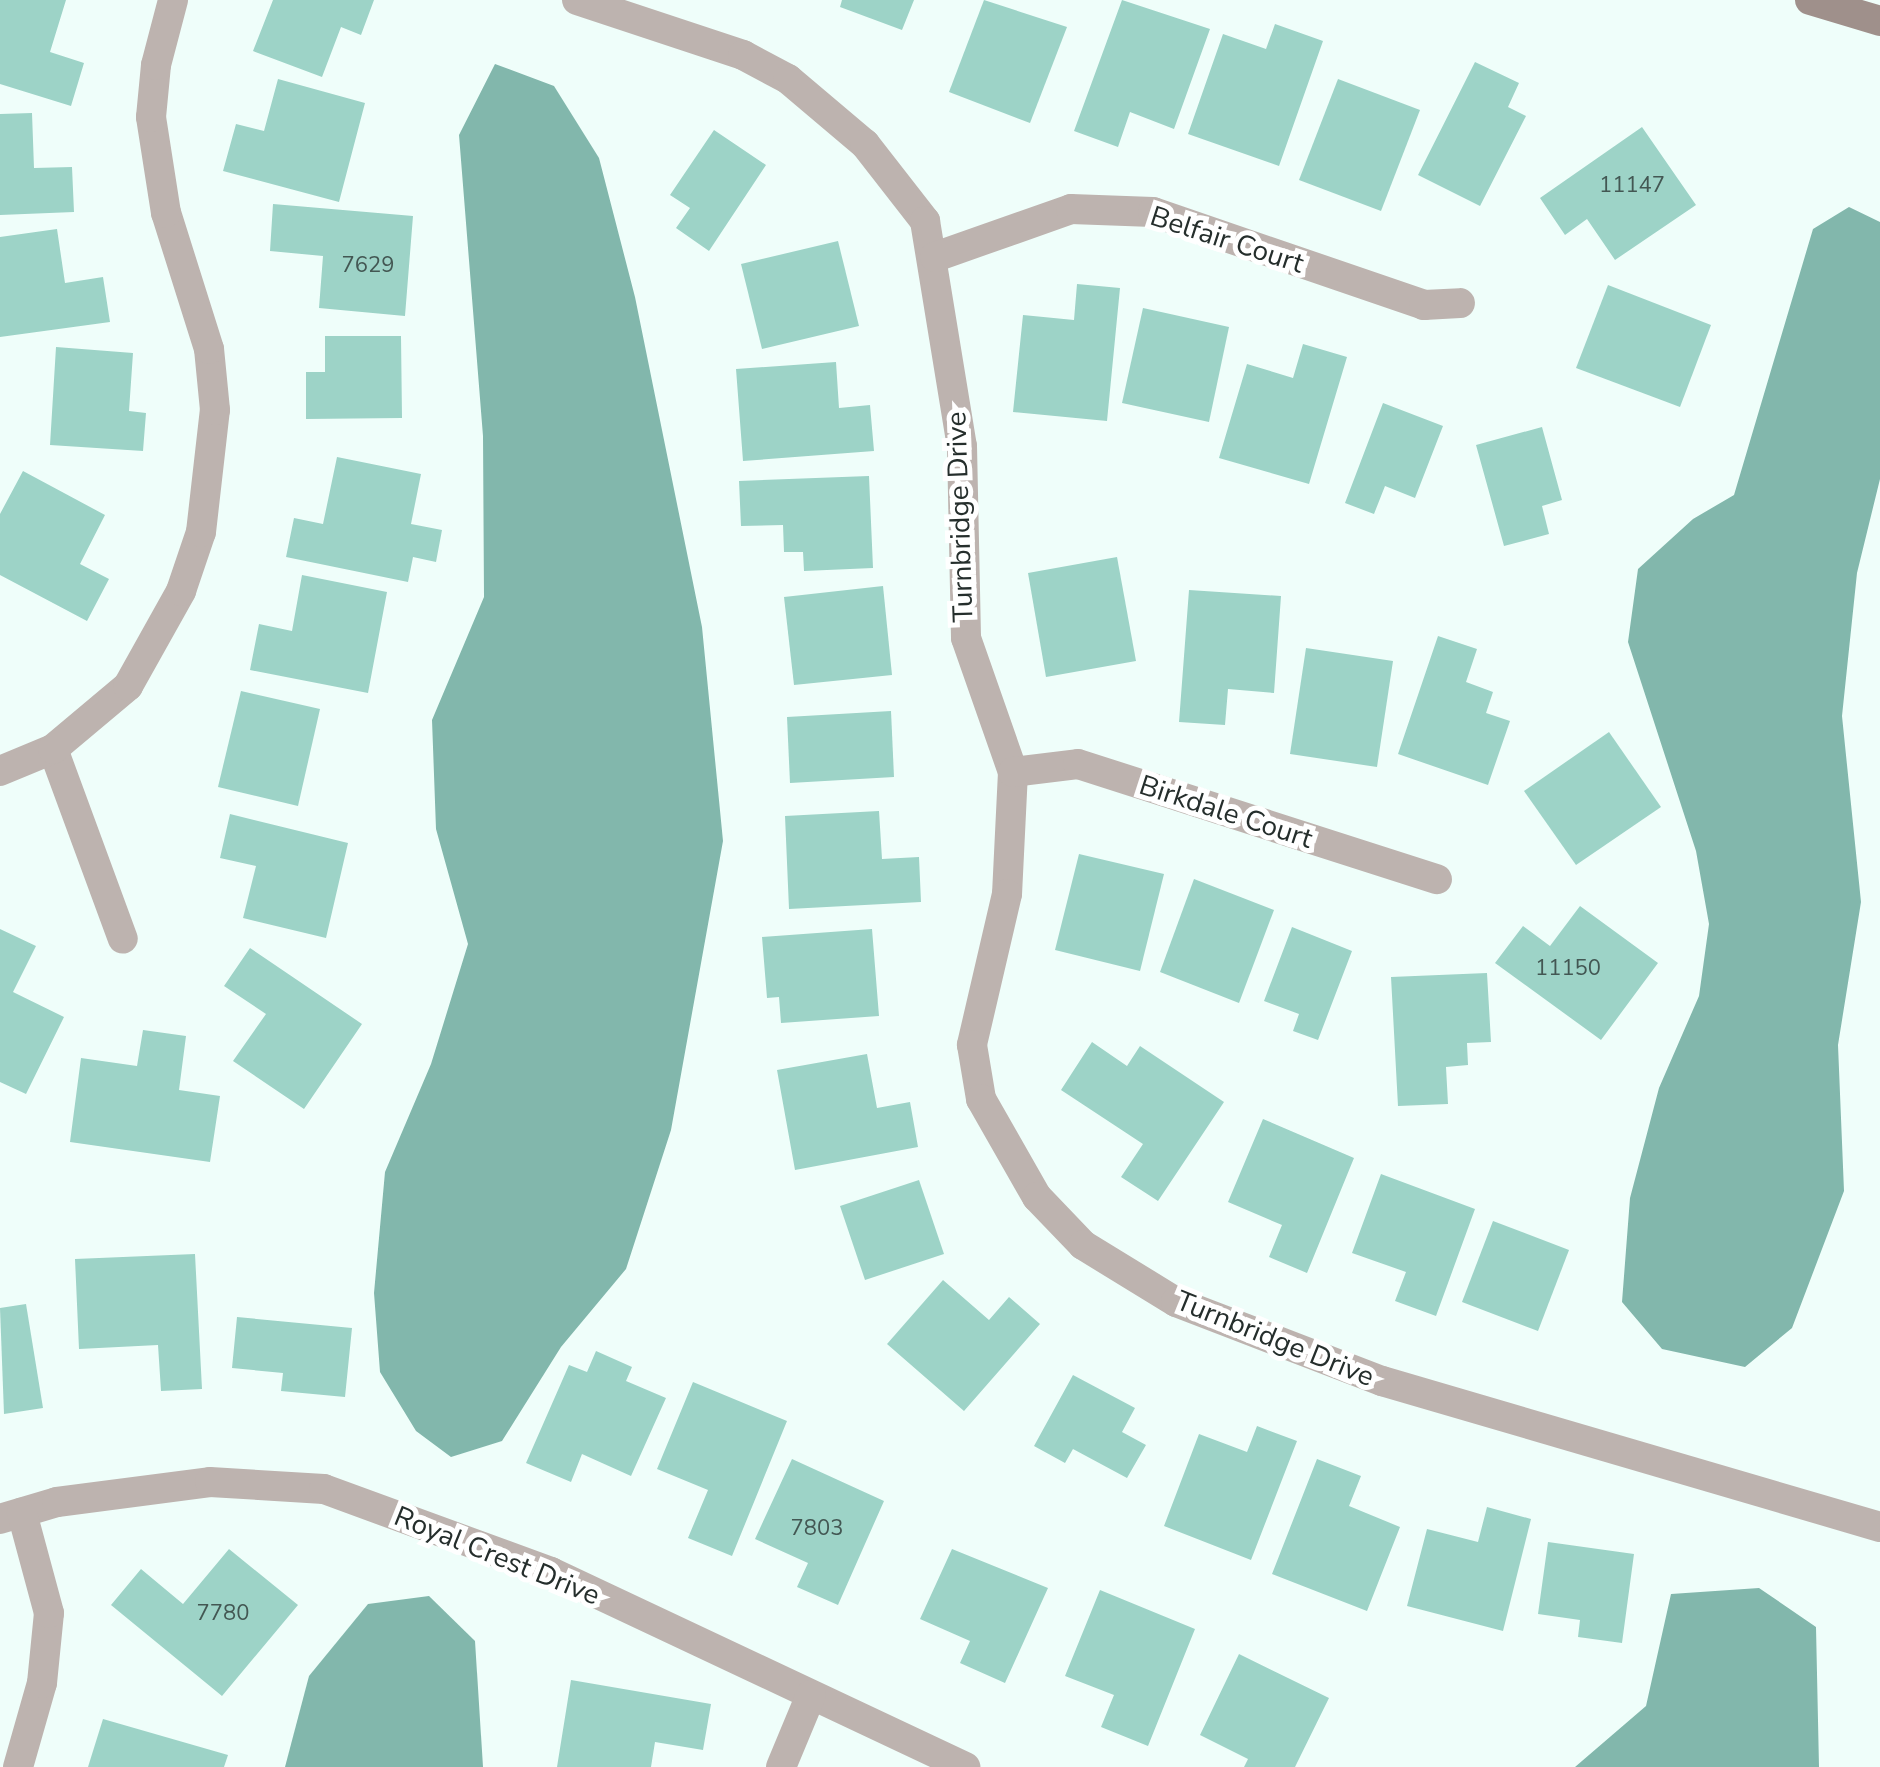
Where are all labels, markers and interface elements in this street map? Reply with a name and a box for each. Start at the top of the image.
house number: 11147 [1599,173,1665,199]
street label: Belfair Court [1146,199,1308,281]
house number: 7629 [342,253,394,279]
street label: Turnbridge Drive [940,411,980,623]
street label: Birkdale Court [1135,768,1317,856]
house number: 11150 [1535,956,1601,982]
street label: Turnbridge Drive [1171,1284,1379,1394]
street label: Royal Crest Drive [389,1499,605,1613]
house number: 7803 [791,1516,843,1542]
house number: 7780 [197,1601,249,1627]

